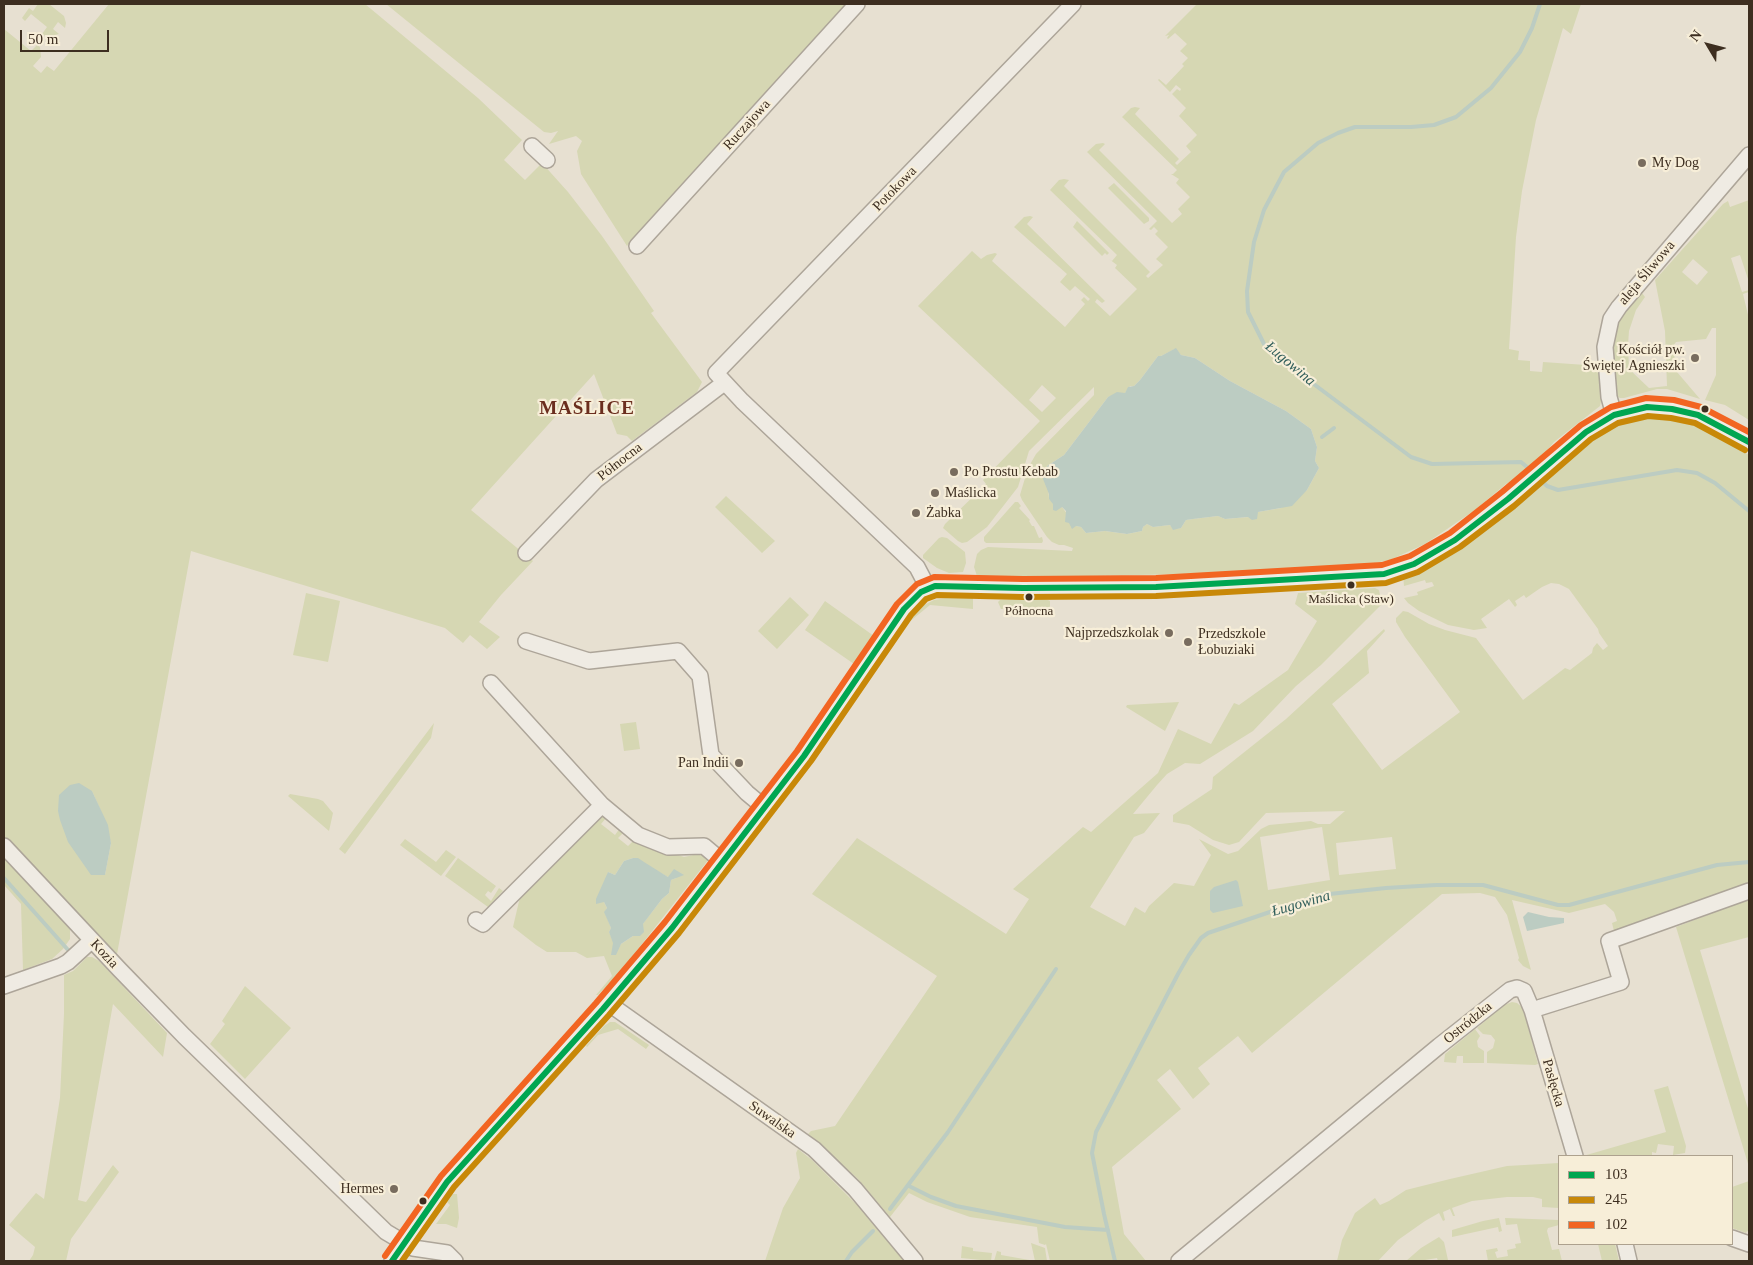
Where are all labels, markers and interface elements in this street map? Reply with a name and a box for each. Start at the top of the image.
scale bar [22,20,111,52]
north arrow [1683,20,1733,70]
text: N [1687,27,1705,44]
text: 50 m [28,31,58,47]
street label: Ruczajowa [720,96,774,154]
place label: My Dog [1652,155,1699,171]
marker: My Dog [1636,157,1648,169]
street label: Potokowa [870,163,920,215]
street label: aleja Śliwowa [1615,237,1679,309]
water label: Ługowina [1261,338,1319,390]
place label: Kościół pw. Świętej Agnieszki [1583,342,1685,374]
marker: Kościół pw. Świętej Agnieszki [1689,352,1701,364]
district label: MAŚLICE [538,398,636,420]
unlabelled marker [1700,404,1710,414]
street label: Północna [594,439,646,485]
place label: Po Prostu Kebab [964,464,1058,480]
marker: Po Prostu Kebab [948,466,960,478]
place label: Maślicka [945,485,996,501]
marker: Maślicka [929,487,941,499]
place label: Żabka [926,505,961,521]
marker: Żabka [910,507,922,519]
marker: Maślicka (Staw) [1346,580,1356,590]
marker: Północna [1024,592,1034,602]
place label: Maślicka (Staw) [1308,592,1394,608]
place label: Północna [1005,604,1053,620]
place label: Najprzedszkolak [1065,625,1159,641]
place label: Przedszkole Łobuziaki [1198,626,1266,658]
marker: Najprzedszkolak [1163,627,1175,639]
marker: Przedszkole Łobuziaki [1182,636,1194,648]
place label: Pan Indii [678,755,729,771]
marker: Pan Indii [733,757,745,769]
water label: Ługowina [1270,887,1332,921]
street label: Kozia [86,936,122,972]
street label: Ostródzka [1440,998,1496,1048]
street label: Pasłęcka [1538,1057,1568,1109]
street label: Suwalska [745,1098,799,1142]
legend [1558,1155,1733,1245]
text: 103 [1605,1166,1628,1182]
place label: Hermes [340,1181,384,1197]
marker: Hermes [388,1183,400,1195]
text: 245 [1605,1191,1628,1207]
unlabelled marker [418,1196,428,1206]
text: 102 [1605,1216,1628,1232]

